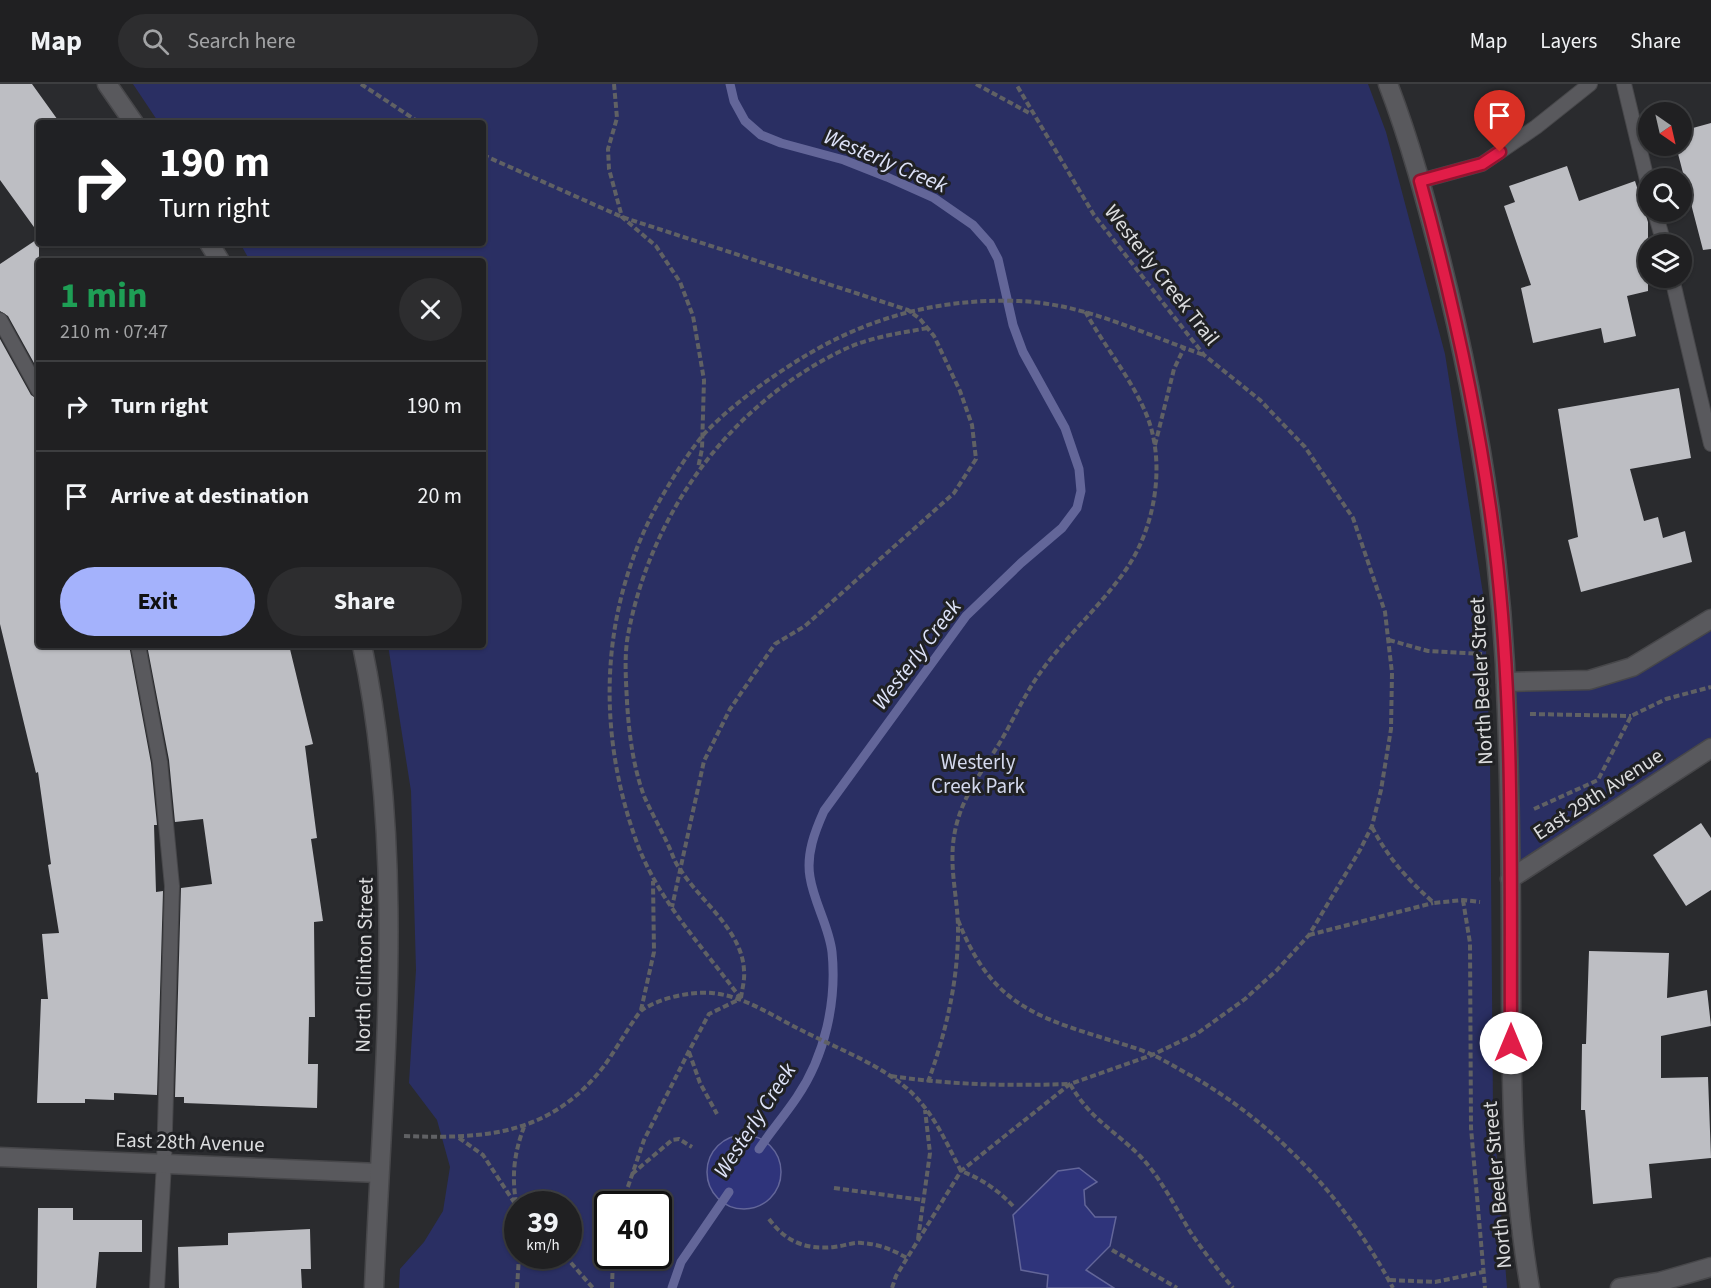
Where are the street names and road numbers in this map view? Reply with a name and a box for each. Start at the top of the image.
street label: Westerly Creek Trail [1097,198,1227,352]
street label: North Beeler Street [1462,596,1500,766]
street label: East 29th Avenue [1527,741,1669,847]
street label: North Clinton Street [347,877,381,1053]
street label: North Beeler Street [1475,1100,1519,1270]
street label: East 28th Avenue [115,1124,265,1160]

